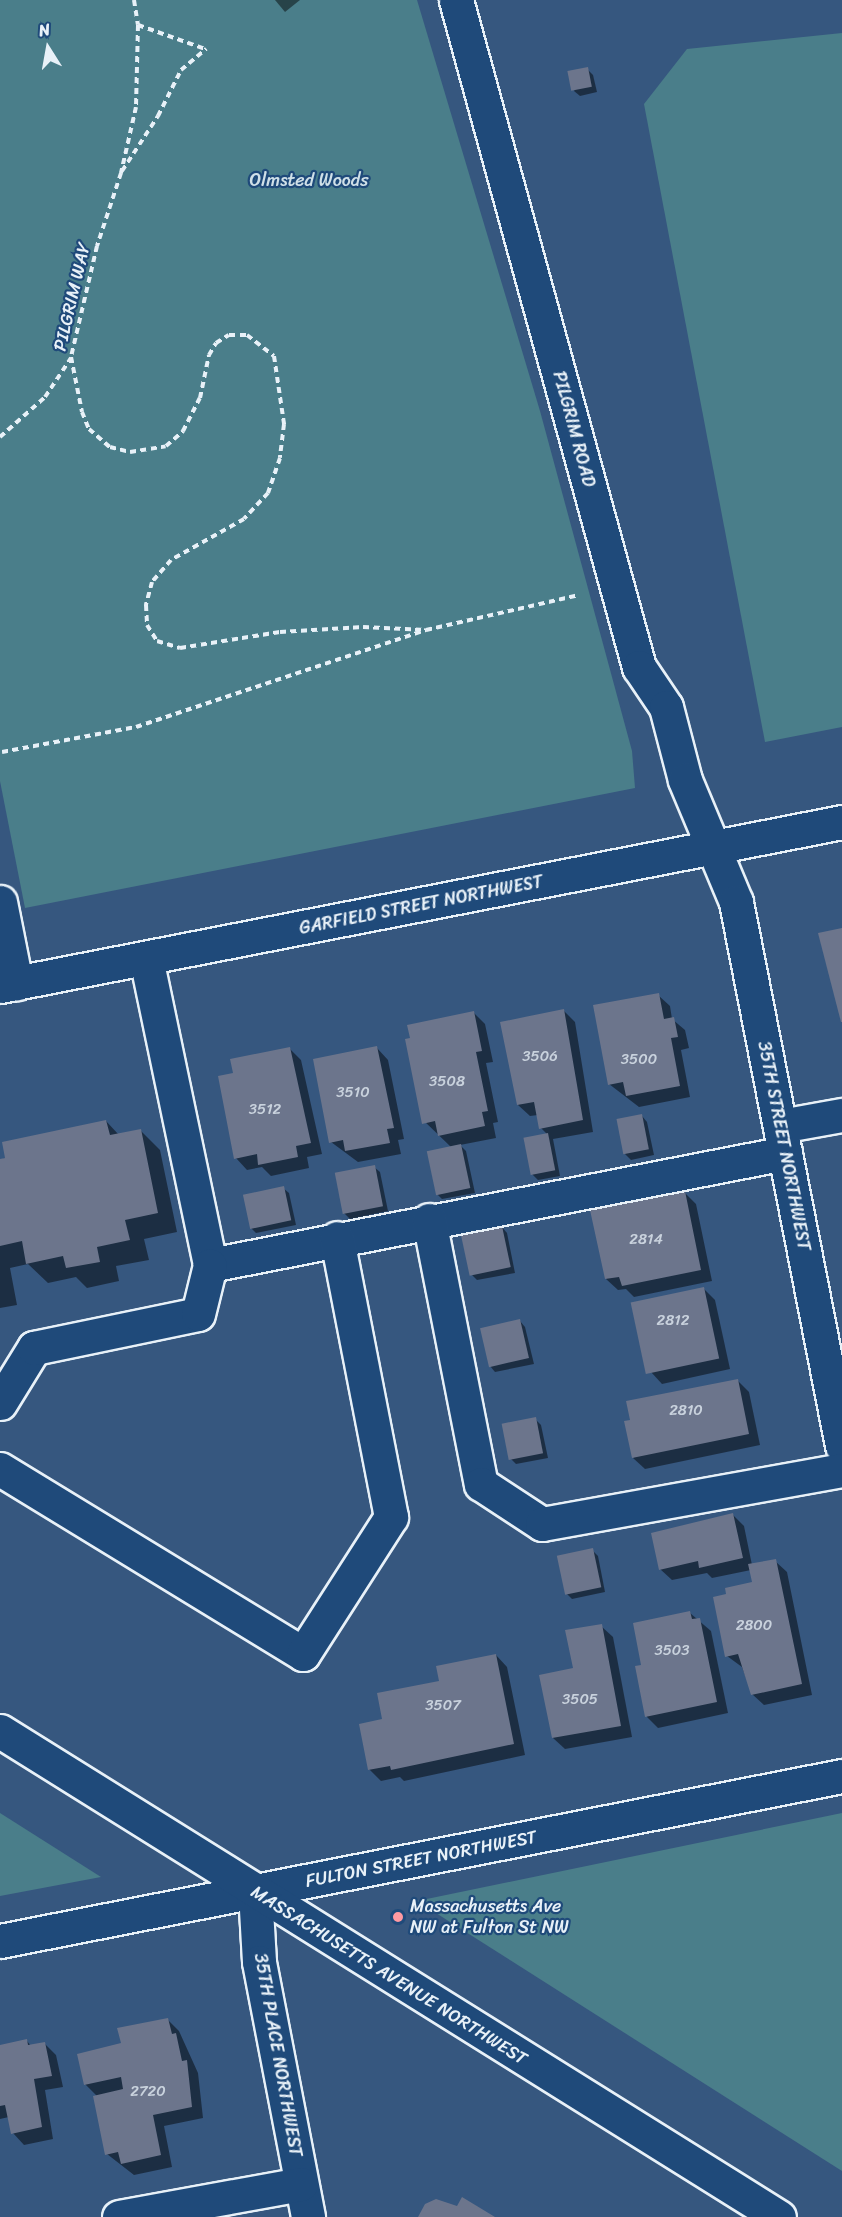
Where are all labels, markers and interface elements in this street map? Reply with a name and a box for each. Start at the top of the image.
text: N [36,15,53,45]
north arrow [18,18,78,78]
park label: Olmsted Woods [249,169,369,191]
street label: PILGRIM WAY [49,242,95,352]
street label: PILGRIM ROAD [548,369,600,489]
street label: GARFIELD STREET NORTHWEST [296,871,546,939]
street label: 35TH STREET NORTHWEST [753,1038,815,1254]
house number: 3506 [522,1048,558,1066]
house number: 3500 [621,1051,657,1069]
house number: 3508 [429,1073,465,1091]
house number: 3510 [336,1084,370,1102]
house number: 3512 [249,1101,281,1119]
house number: 2814 [629,1231,663,1249]
house number: 2812 [657,1312,689,1330]
house number: 2810 [669,1402,703,1420]
house number: 2800 [736,1617,772,1635]
house number: 3503 [654,1642,690,1660]
house number: 3505 [562,1691,598,1709]
house number: 3507 [425,1697,461,1715]
street label: FULTON STREET NORTHWEST [304,1826,538,1892]
street label: MASSACHUSETTS AVENUE NORTHWEST [248,1881,530,2069]
place label: Massachusetts Ave NW at Fulton St NW [410,1896,569,1938]
marker: Massachusetts Ave NW at Fulton St NW [391,1910,405,1924]
street label: 35TH PLACE NORTHWEST [250,1952,306,2158]
house number: 2720 [130,2083,166,2101]

